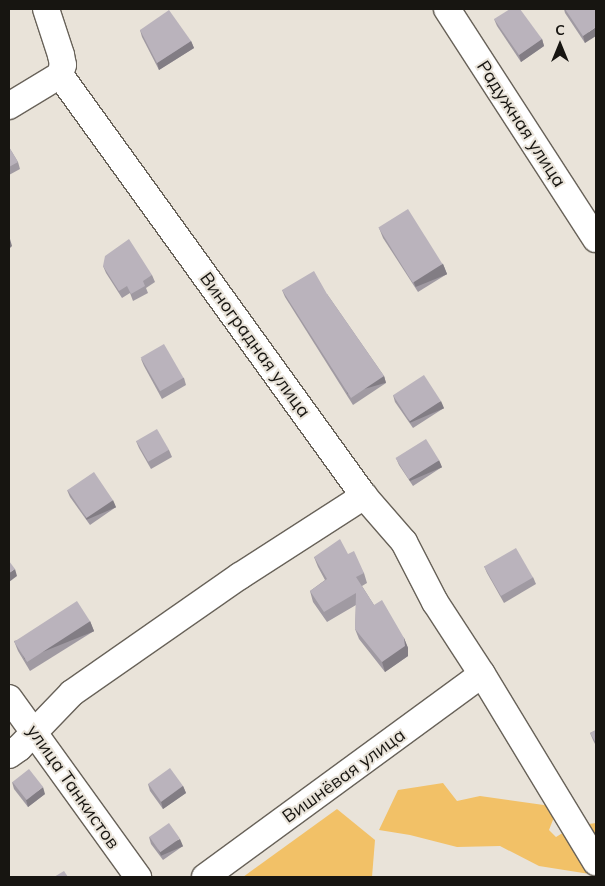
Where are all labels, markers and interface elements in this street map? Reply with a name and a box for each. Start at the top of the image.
north arrow [535,20,585,70]
text: С [555,21,565,39]
street label: Радужная улица [472,57,570,191]
street label: Виноградная улица [195,268,315,422]
street label: улица Танкистов [22,721,124,853]
street label: Вишнёвая улица [278,724,410,828]

